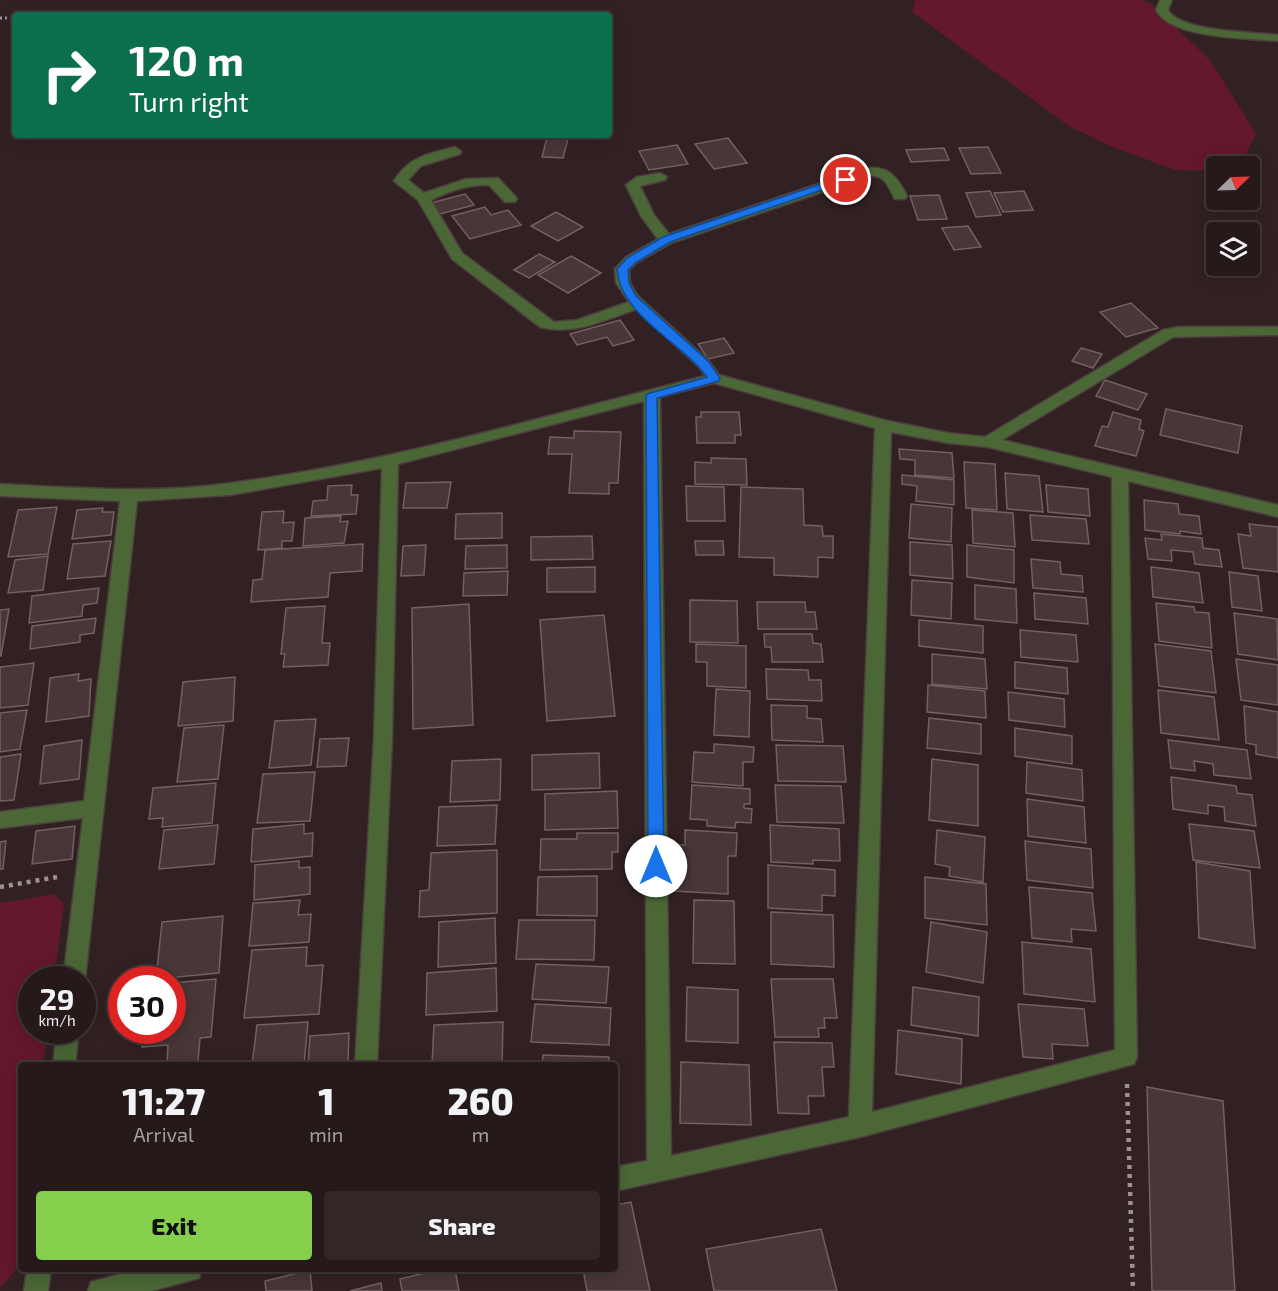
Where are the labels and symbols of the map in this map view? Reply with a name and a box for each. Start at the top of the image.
pin [820,154,871,205]
north arrow [1206,156,1260,210]
position arrow [624,834,688,898]
speed limit sign: 30 [108,966,186,1044]

